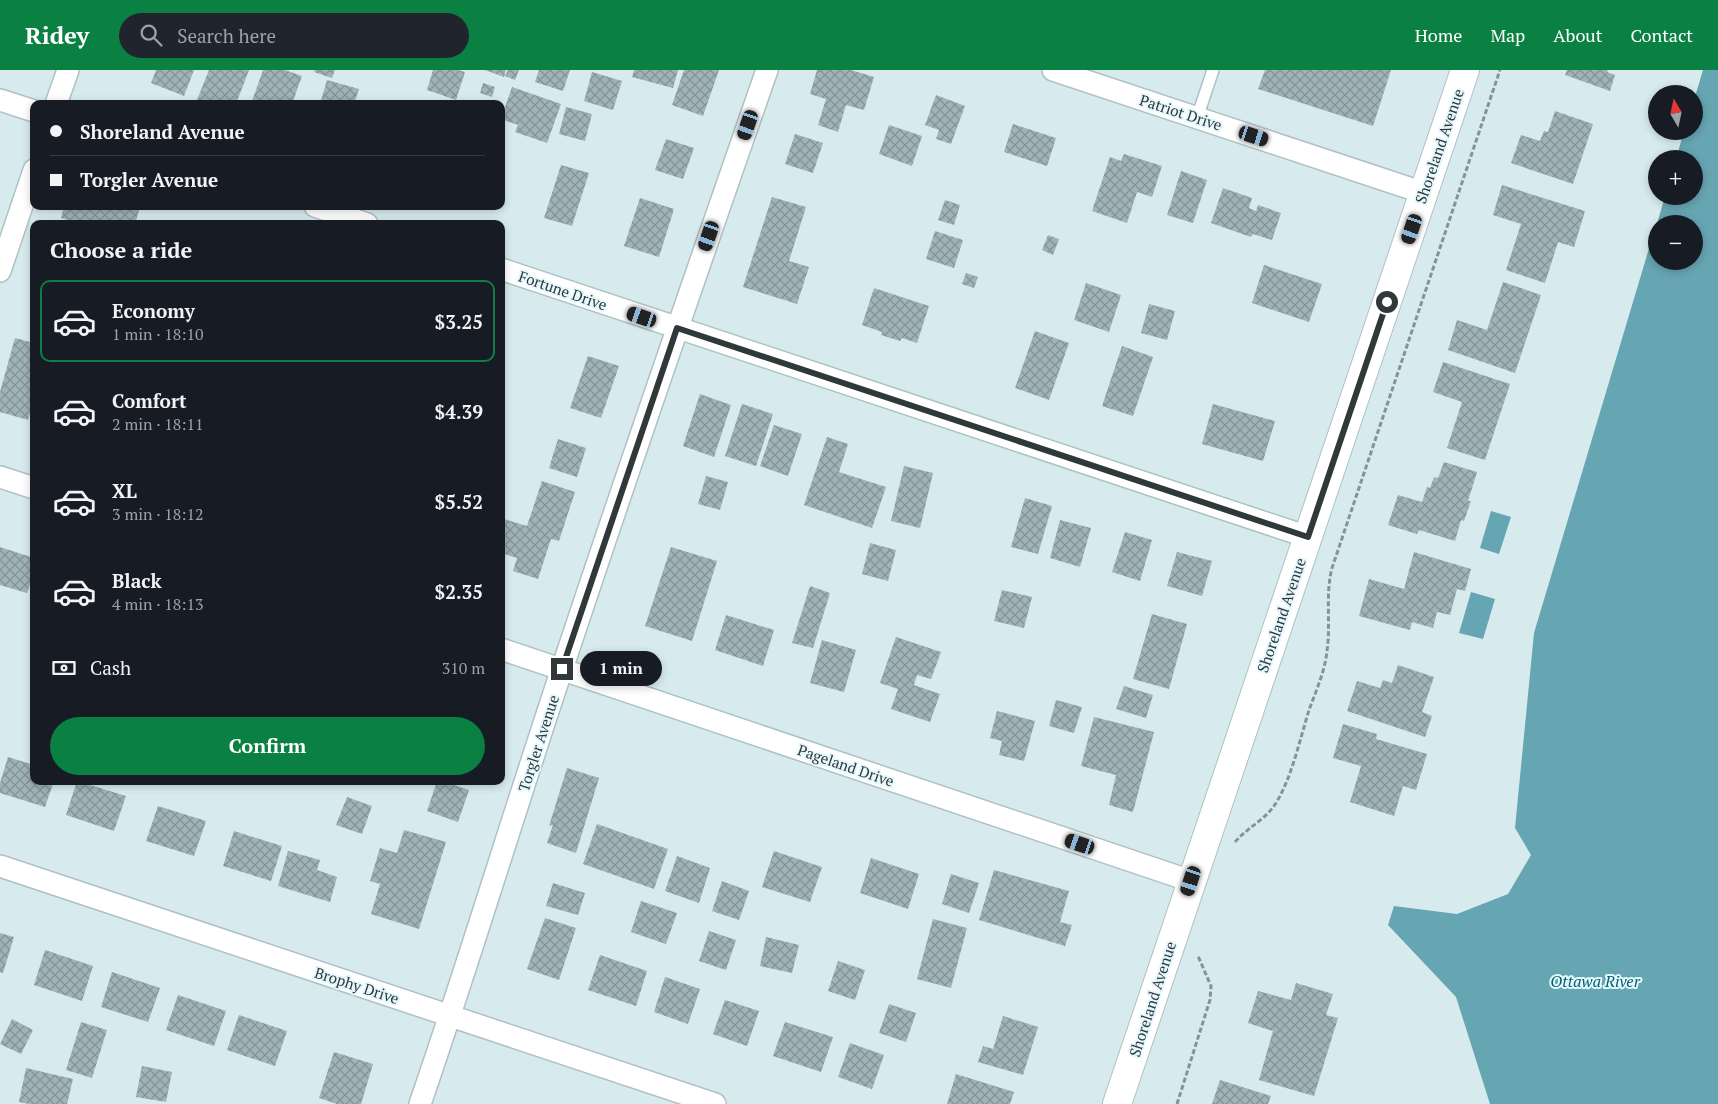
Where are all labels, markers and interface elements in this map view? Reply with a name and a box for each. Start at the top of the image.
search box [119,13,469,58]
text: Ridey [25,19,89,51]
icon: search [137,21,165,49]
text: Search here [177,23,276,48]
text: Home [1415,23,1462,47]
text: Map [1490,23,1525,47]
text: About [1553,23,1602,47]
text: Contact [1630,23,1693,47]
north arrow [1648,85,1702,140]
map controls [1648,85,1703,270]
street label: Shoreland Avenue [1410,86,1468,206]
street label: Patriot Drive [1137,89,1225,135]
car [736,108,759,142]
text: Shoreland Avenue [80,119,245,144]
car [1237,124,1270,148]
button: + [1648,150,1703,205]
text: Torgler Avenue [80,167,218,192]
car [1400,212,1423,246]
button: − [1648,215,1703,270]
car [697,219,720,253]
text: Choose a ride [50,235,192,264]
street label: Fortune Drive [516,266,610,314]
route start [1376,291,1398,313]
text: Economy [112,298,195,323]
icon: car [52,299,97,344]
car [625,305,658,329]
text: $3.25 [434,309,483,334]
text: 1 min · 18:10 [112,323,204,345]
text: Comfort [112,388,187,413]
icon: car [52,389,97,434]
text: $4.39 [434,399,483,424]
text: 2 min · 18:11 [112,413,204,435]
text: XL [112,478,137,503]
icon: car [52,479,97,524]
text: $5.52 [434,489,483,514]
text: 3 min · 18:12 [112,503,204,525]
street label: Shoreland Avenue [1252,555,1310,675]
text: Black [112,568,162,593]
icon: car [52,569,97,614]
text: $2.35 [434,579,483,604]
text: 4 min · 18:13 [112,593,204,615]
callout: 1 min [580,652,662,686]
icon: cash [50,654,78,682]
text: Cash [90,655,131,680]
text: 310 m [442,657,485,679]
text: 1 min [599,657,643,679]
route end [551,658,573,680]
street label: Torgler Avenue [513,692,563,794]
button: Confirm [50,717,485,775]
street label: Pageland Drive [795,739,897,791]
car [1063,832,1096,856]
car [1179,864,1202,898]
street label: Shoreland Avenue [1124,939,1180,1059]
street label: Brophy Drive [312,962,402,1008]
water label: Ottawa River [1550,970,1641,992]

